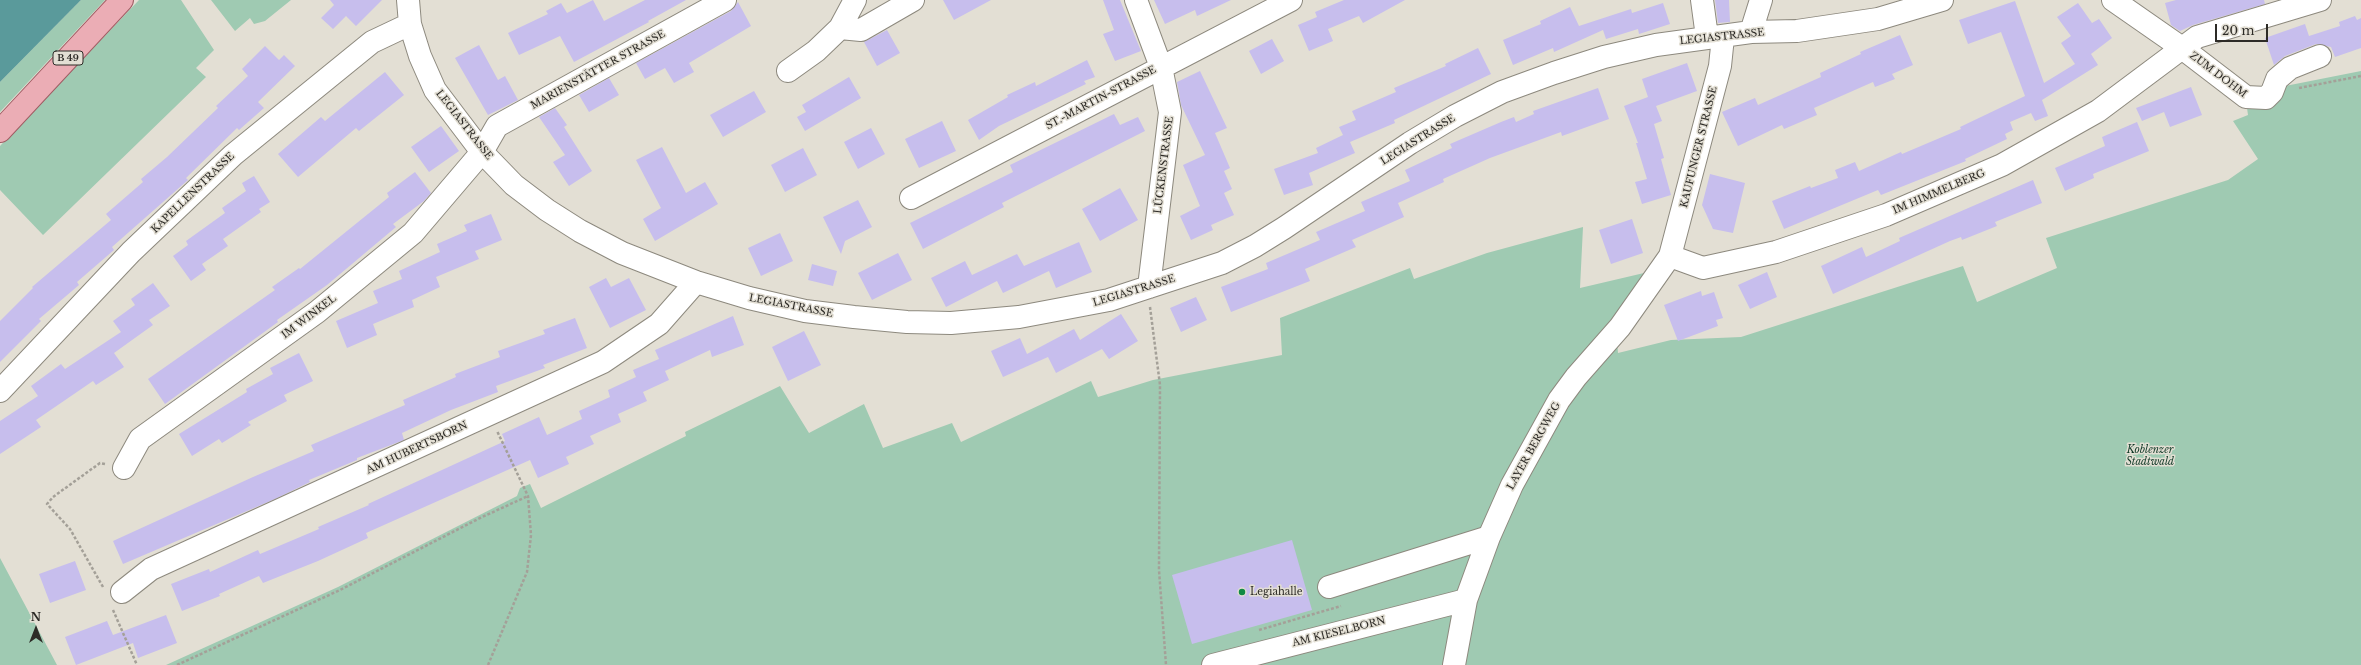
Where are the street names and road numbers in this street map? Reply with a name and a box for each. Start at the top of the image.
street label: LEGIASTRASSE [1679,27,1765,47]
street label: MARIENSTÄTTER STRASSE [529,28,667,112]
street label: ZUM DOHM [2187,50,2249,100]
road number: B 49 [53,51,83,65]
street label: ST.-MARTIN-STRASSE [1044,64,1158,132]
street label: KAUFUNGER STRASSE [1678,85,1720,209]
street label: LEGIASTRASSE [433,88,495,162]
street label: LEGIASTRASSE [1379,112,1457,168]
street label: LÜCKENSTRASSE [1152,116,1176,214]
street label: KAPELLENSTRASSE [149,150,237,236]
street label: IM HIMMELBERG [1891,167,1987,217]
street label: LEGIASTRASSE [1091,273,1177,309]
street label: LEGIASTRASSE [748,292,834,320]
street label: IM WINKEL [279,293,339,341]
street label: LAYER BERGWEG [1505,400,1563,492]
street label: AM HUBERTSBORN [365,419,469,477]
street label: AM KIESELBORN [1291,615,1387,649]

